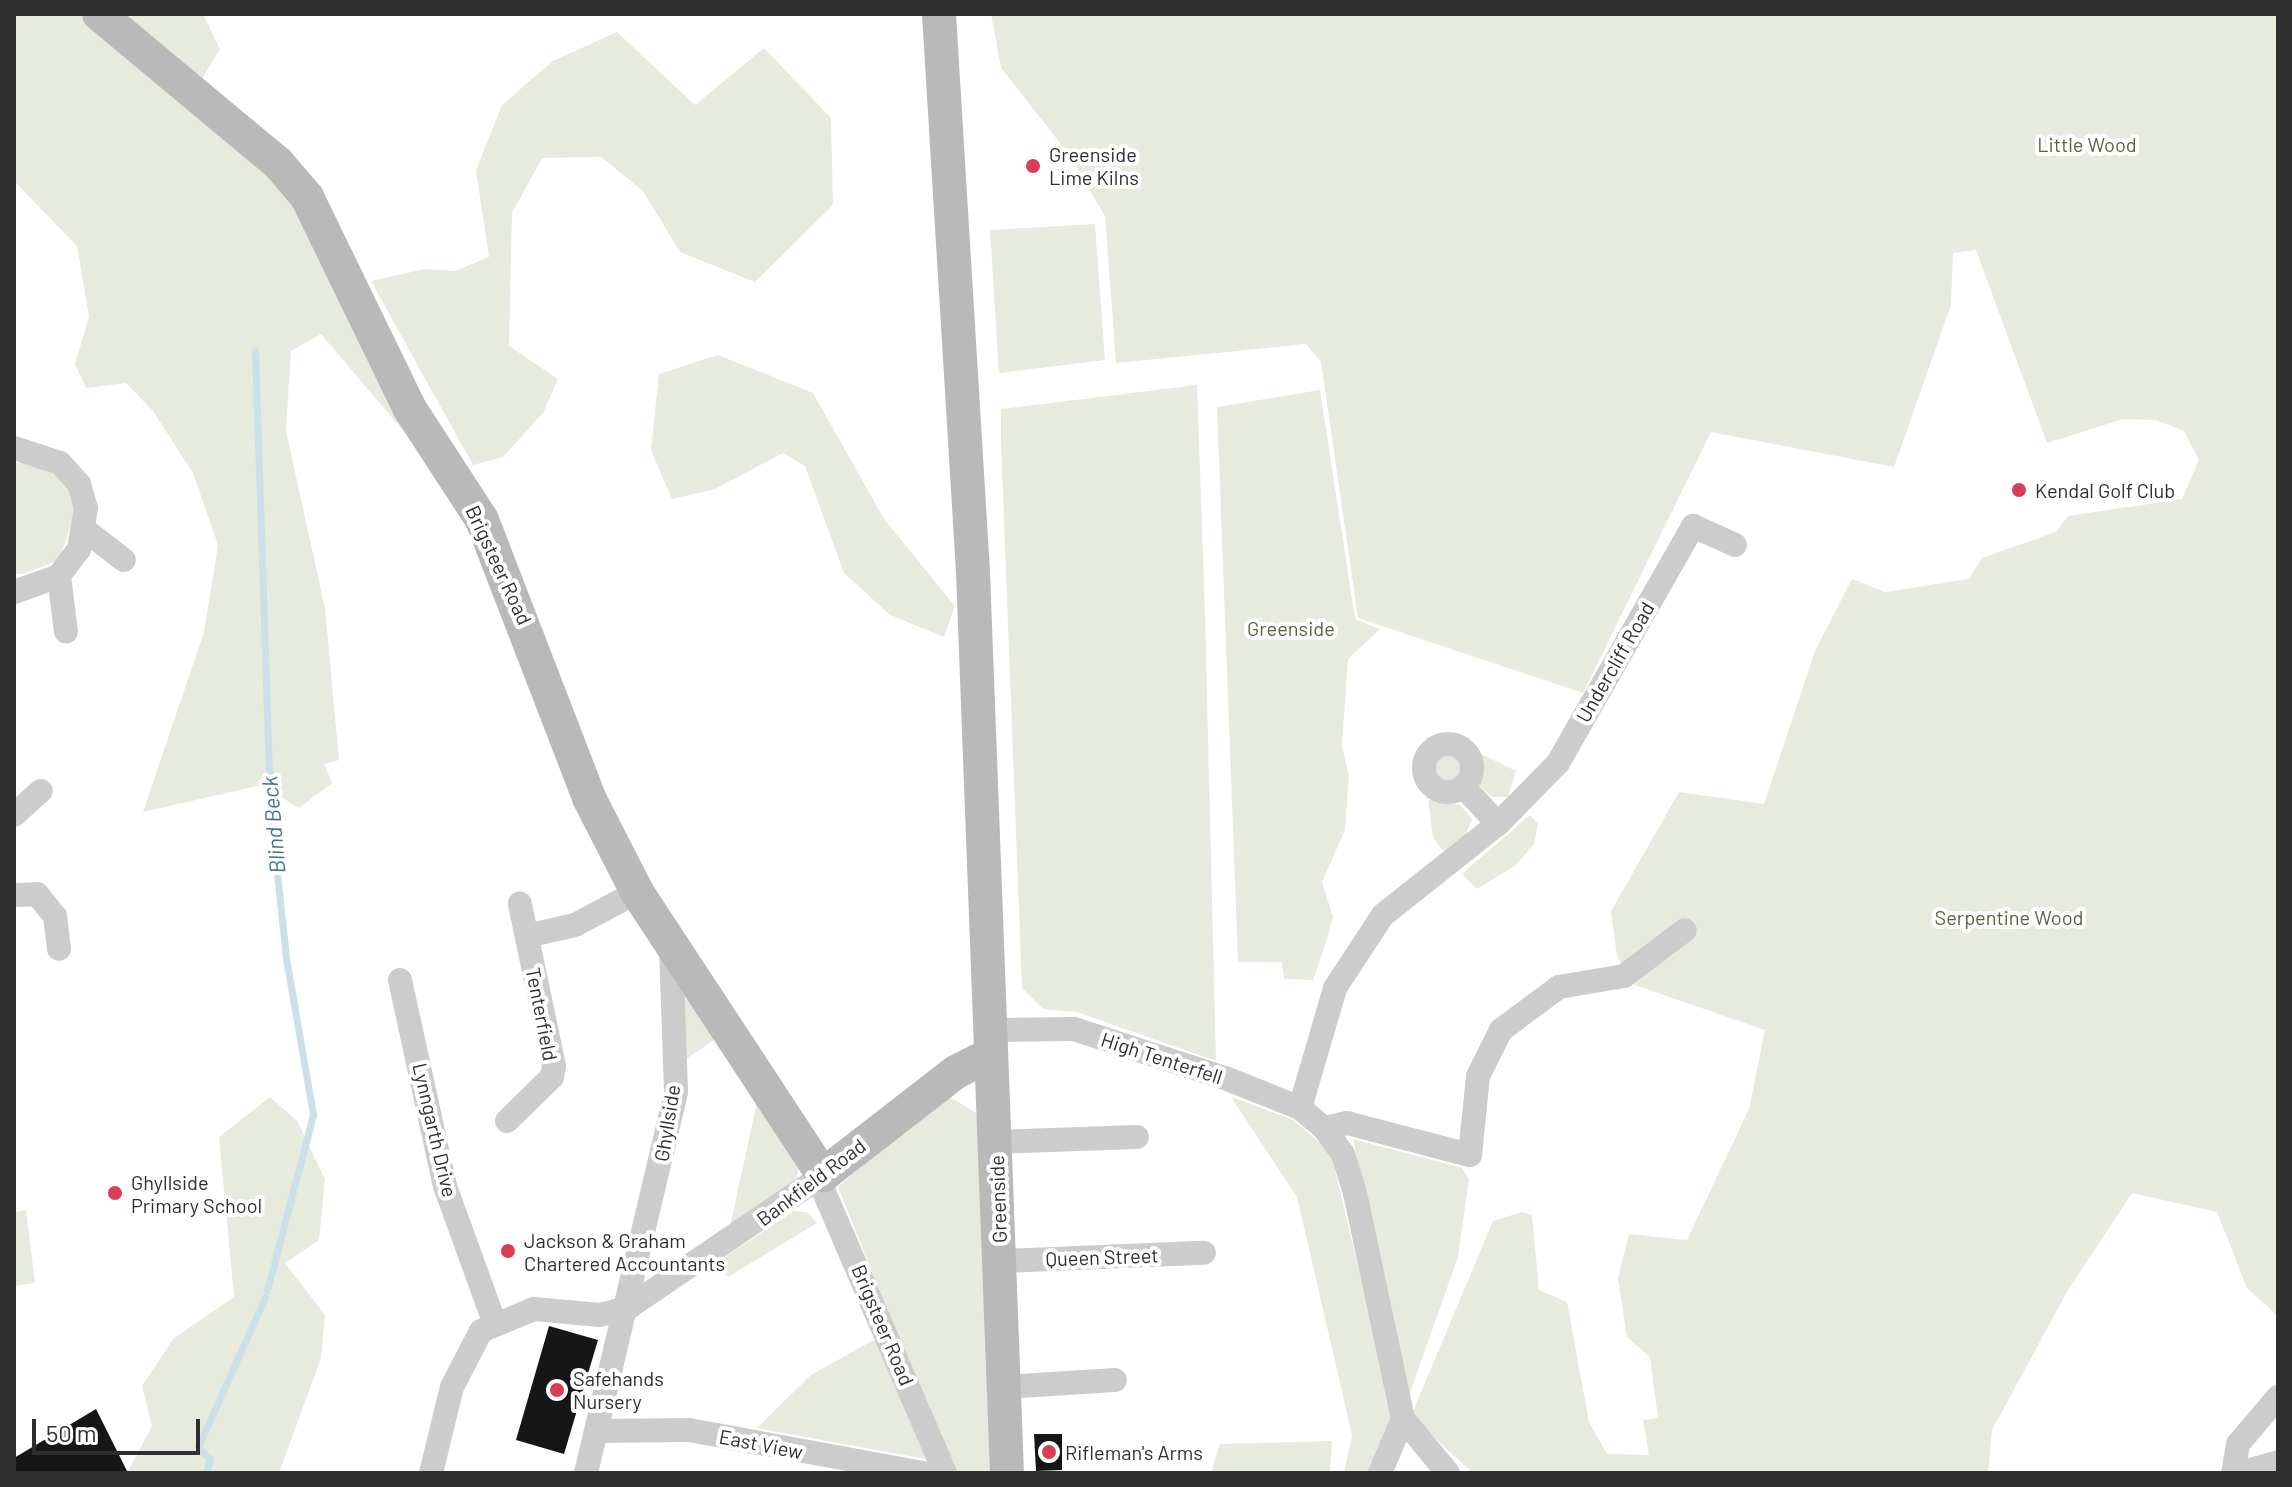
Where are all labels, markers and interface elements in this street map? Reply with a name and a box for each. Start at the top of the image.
park label: Little Wood [2037,132,2137,156]
place label: Greenside Lime Kilns [1049,142,1139,189]
marker: Greenside Lime Kilns [1024,157,1042,175]
place label: Kendal Golf Club [2035,478,2175,502]
marker: Kendal Golf Club [2010,481,2028,499]
street label: Brigsteer Road [461,502,537,628]
street label: Undercliff Road [1571,598,1659,726]
park label: Greenside [1247,616,1335,640]
water label: Blind Beck [256,775,290,875]
park label: Serpentine Wood [1935,905,2083,929]
street label: Tenterfield [521,965,563,1063]
street label: High Tenterfell [1098,1027,1226,1089]
street label: Lynngarth Drive [408,1061,462,1199]
street label: Ghyllside [649,1083,685,1163]
street label: Bankfield Road [752,1133,870,1231]
street label: Greenside [984,1155,1012,1243]
place label: Ghyllside Primary School [131,1170,262,1217]
marker: Ghyllside Primary School [106,1184,124,1202]
place label: Jackson & Graham Chartered Accountants [524,1228,725,1275]
marker: Jackson & Graham Chartered Accountants [499,1242,517,1260]
street label: Queen Street [1045,1243,1159,1271]
street label: Brigsteer Road [847,1261,919,1389]
place label: Safehands Nursery [573,1366,664,1413]
marker: Safehands Nursery [548,1381,566,1399]
scale bar [36,1403,204,1453]
text: 50 m [46,1418,97,1447]
street label: East View [717,1424,805,1464]
place label: Rifleman's Arms [1065,1440,1203,1464]
marker: Rifleman's Arms [1040,1443,1058,1461]

